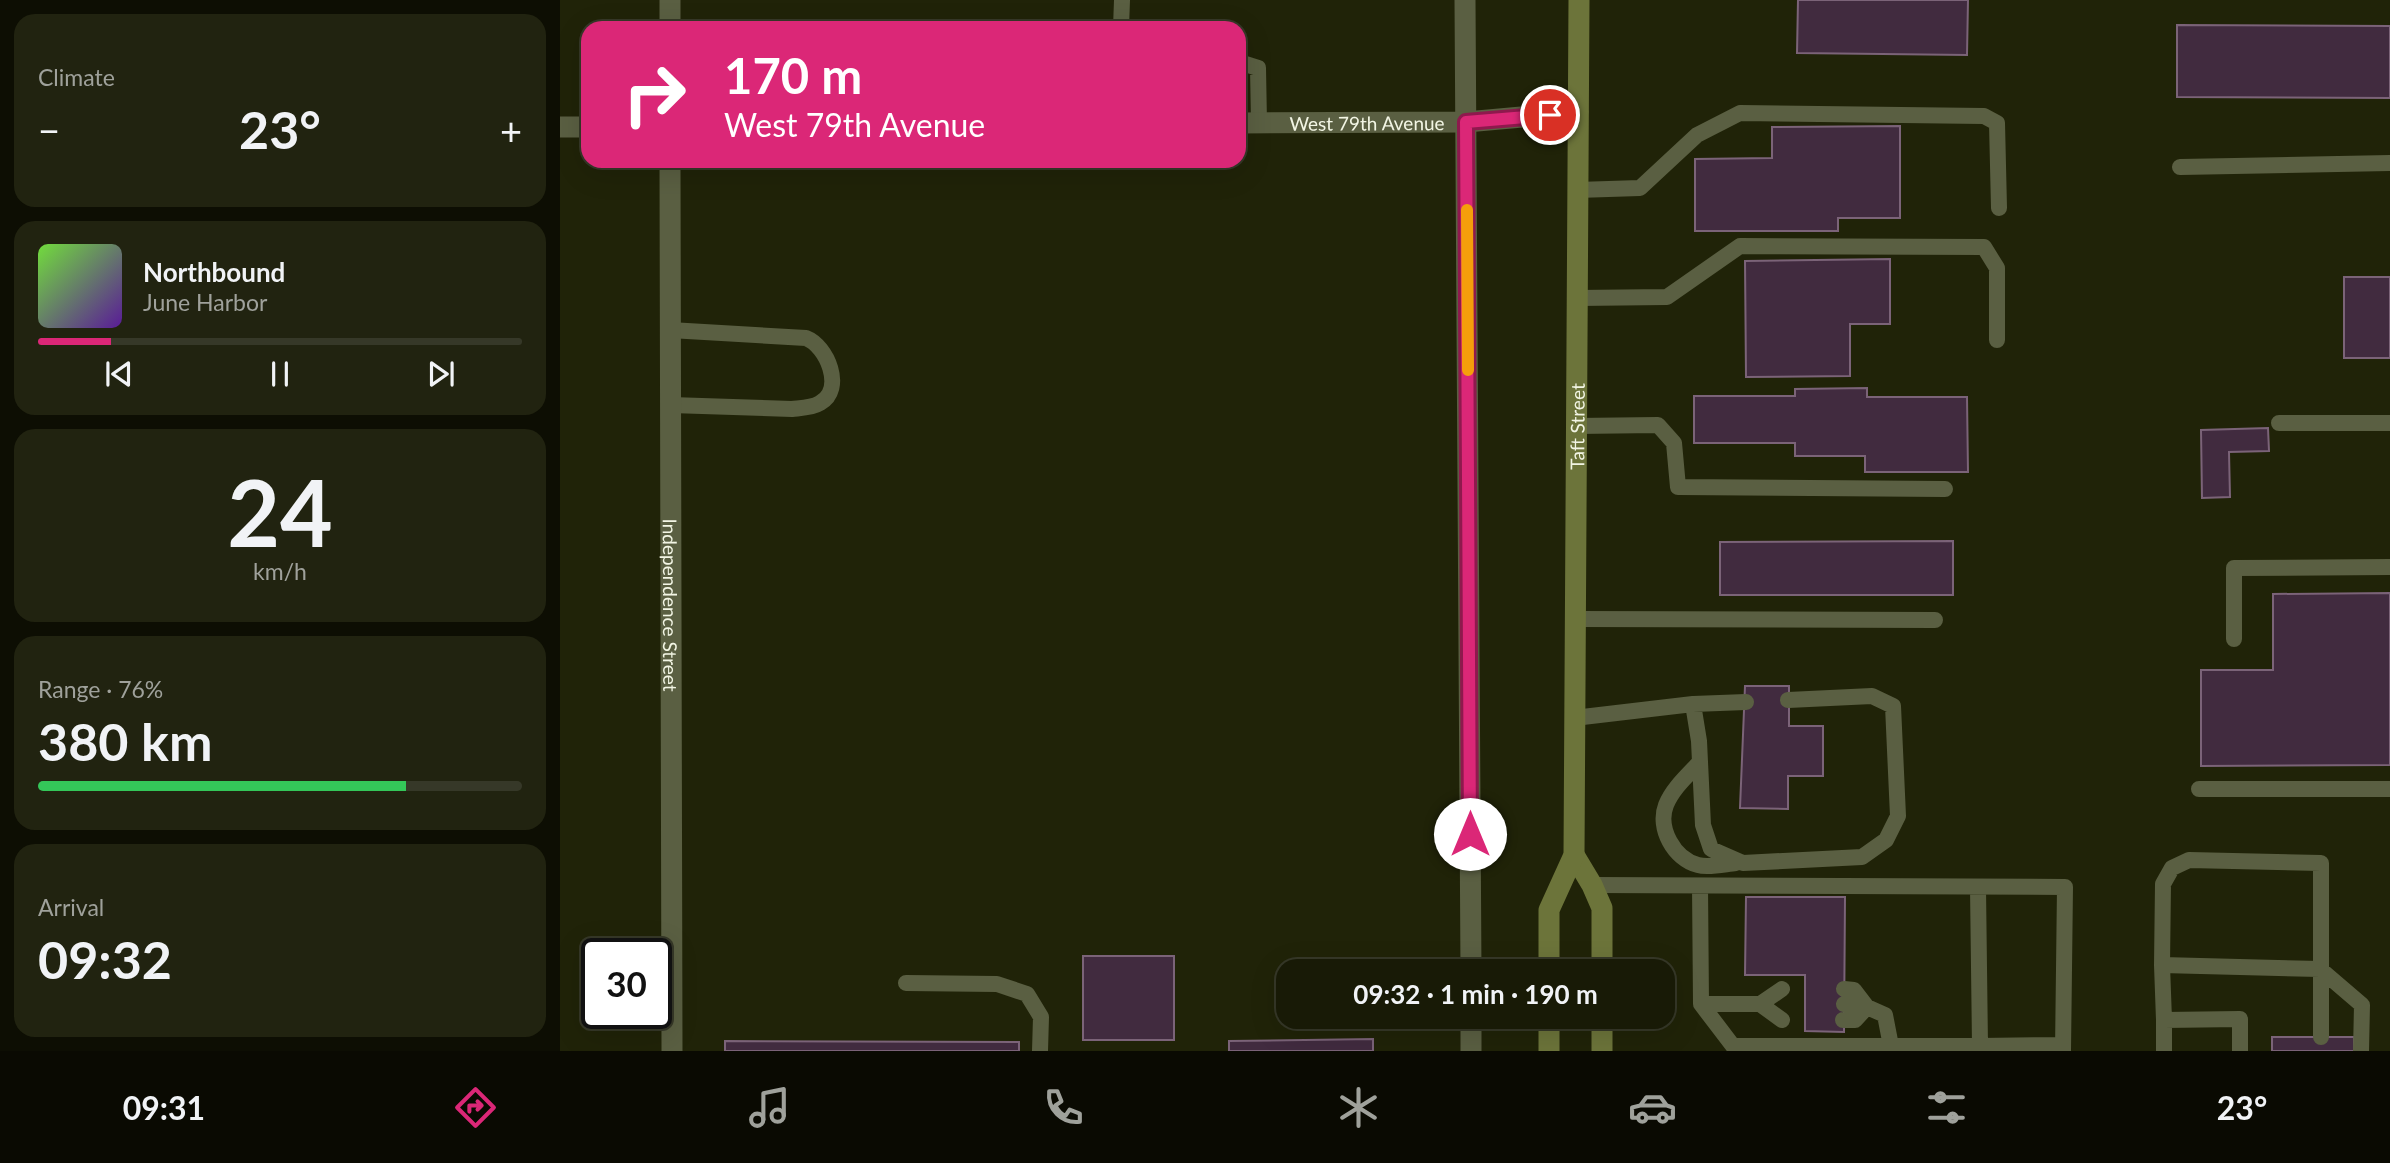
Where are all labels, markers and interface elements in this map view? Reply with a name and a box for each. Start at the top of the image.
text: 170 m [724,46,862,104]
icon: right [609,49,700,140]
text: Climate [38,63,115,91]
pin [1520,85,1580,145]
icon: arrive [1531,96,1569,134]
text: 23° [239,98,321,160]
text: West 79th Avenue [724,105,985,144]
text: − [38,107,60,153]
text: + [500,107,522,153]
street label: West 79th Avenue [1289,111,1445,134]
text: Northbound [143,256,285,288]
text: June Harbor [143,288,267,316]
icon: previous [100,355,138,393]
icon: pause [261,355,299,393]
icon: next [422,355,460,393]
street label: Taft Street [1565,383,1588,470]
text: 24 [227,457,333,566]
street label: Independence Street [659,518,683,692]
text: km/h [253,557,307,585]
text: Range · 76% [38,675,163,703]
text: 380 km [38,710,212,772]
position arrow [1433,797,1507,871]
text: Arrival [38,893,104,921]
text: 09:32 [38,928,172,990]
speed limit sign: 30 [581,938,672,1029]
text: 09:32 · 1 min · 190 m [1353,978,1598,1010]
icon: directions [451,1083,500,1132]
icon: music [745,1083,794,1132]
icon: phone [1039,1083,1088,1132]
icon: climate [1334,1083,1383,1132]
icon: car [1628,1083,1677,1132]
icon: filters [1922,1083,1971,1132]
text: 09:31 [123,1088,205,1127]
text: 23° [2217,1088,2267,1127]

